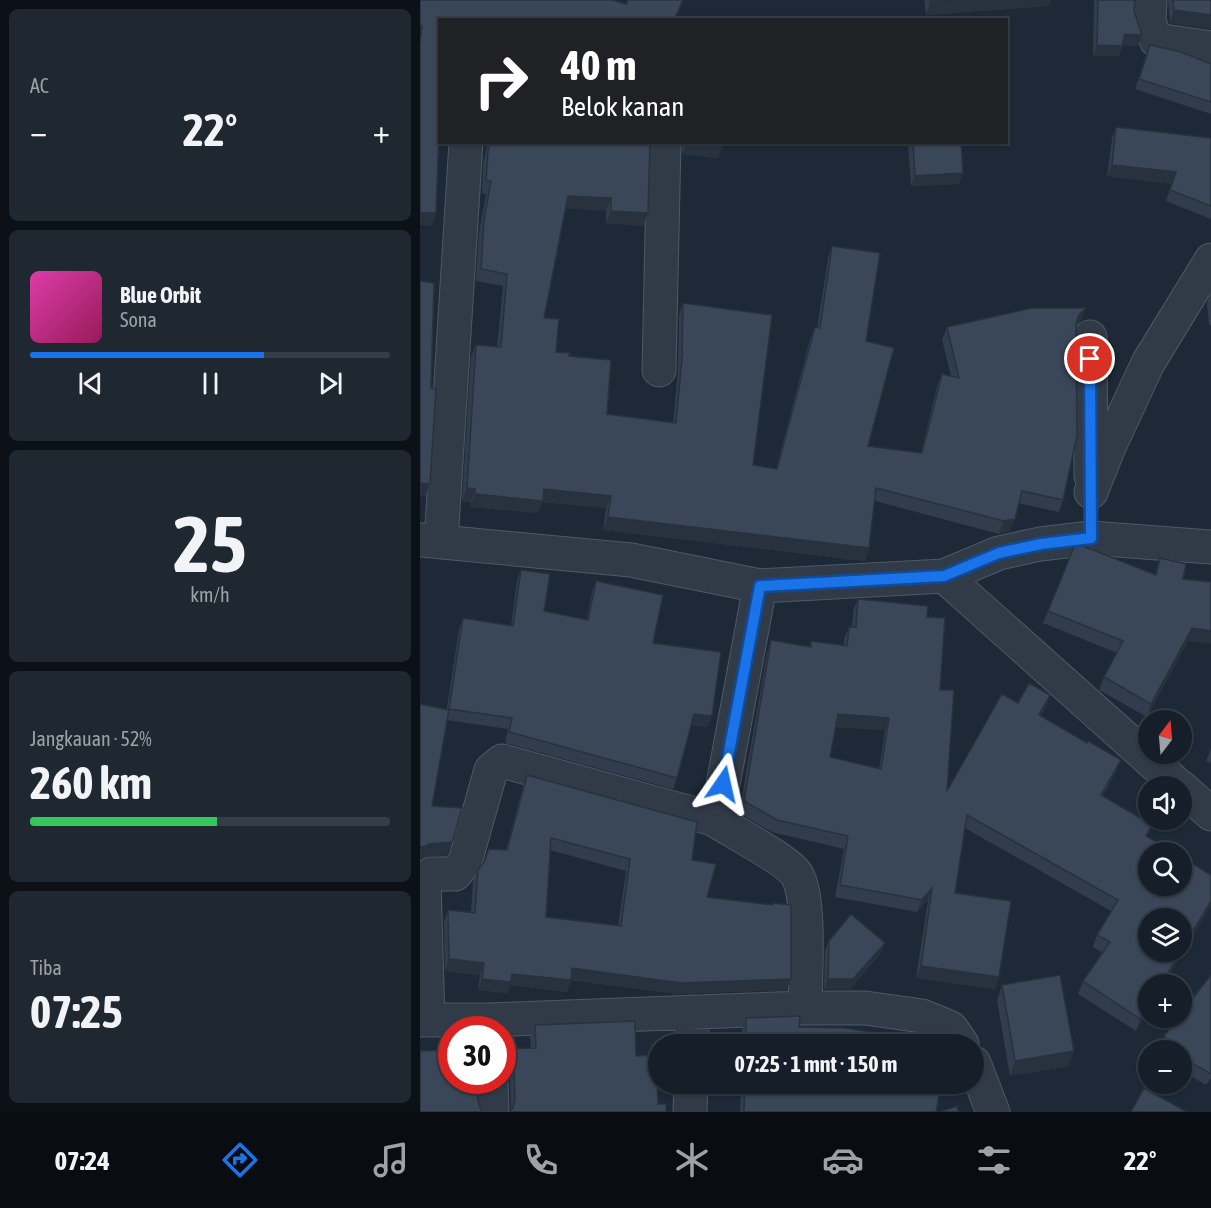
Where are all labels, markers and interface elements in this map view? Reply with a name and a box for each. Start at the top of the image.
text: 40 m [561,41,636,89]
icon: right [462,42,540,120]
text: AC [30,74,49,97]
text: Belok kanan [561,91,684,122]
text: 22° [183,104,237,156]
text: − [30,112,47,150]
text: + [373,112,390,150]
text: Blue Orbit [120,282,201,308]
text: Sona [120,308,157,331]
pin [1064,333,1115,384]
icon: arrive [1073,342,1106,375]
icon: previous [74,367,107,400]
icon: pause [194,367,227,400]
icon: next [314,367,347,400]
text: 25 [173,499,247,589]
text: km/h [190,583,230,606]
north arrow [1138,710,1192,764]
map controls [1138,710,1192,1094]
text: Jangkauan · 52% [30,727,152,750]
position arrow [691,752,755,816]
text: 260 km [30,757,152,809]
button: sound [1138,776,1192,830]
button: search [1138,842,1192,896]
button: layers [1138,908,1192,962]
text: Tiba [30,956,62,979]
button: + [1138,974,1192,1028]
text: 07:25 [30,986,123,1038]
speed limit sign: 30 [438,1016,516,1094]
button: − [1138,1040,1192,1094]
text: 07:25 · 1 mnt · 150 m [735,1051,897,1077]
icon: directions [219,1139,261,1181]
icon: music [370,1139,412,1181]
icon: phone [520,1139,562,1181]
icon: climate [671,1139,713,1181]
icon: car [822,1139,864,1181]
icon: filters [973,1139,1015,1181]
text: 07:24 [54,1145,110,1176]
text: 22° [1124,1145,1157,1176]

